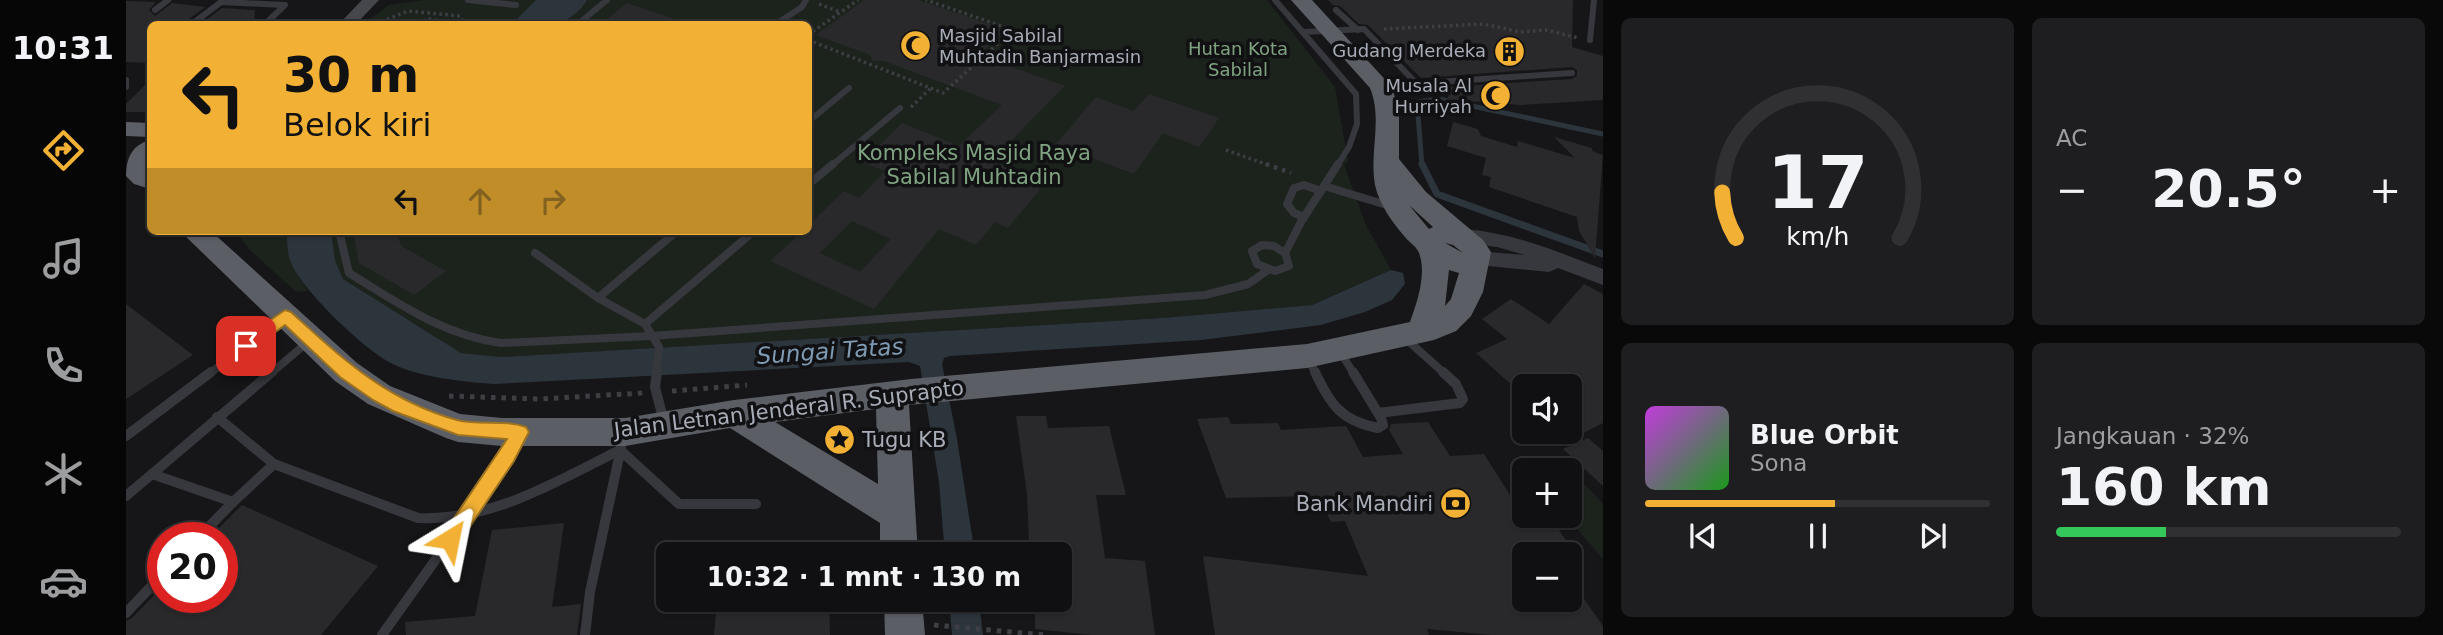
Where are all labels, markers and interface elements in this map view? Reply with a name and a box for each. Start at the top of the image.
place label: Masjid Sabilal Muhtadin Banjarmasin [939,25,1141,67]
text: 10:31 [12,29,114,67]
mosque icon: Masjid Sabilal Muhtadin Banjarmasin [899,29,933,63]
building icon: Gudang Merdeka [1492,34,1526,68]
park label: Hutan Kota Sabilal [1188,38,1288,80]
place label: Gudang Merdeka [1332,40,1486,61]
text: 30 m [283,47,419,104]
icon: left [168,49,259,140]
place label: Musala Al Hurriyah [1386,75,1472,117]
mosque icon: Musala Al Hurriyah [1478,79,1512,113]
text: Belok kiri [283,106,431,144]
text: AC [2056,125,2087,151]
icon: directions [39,126,88,175]
text: 17 [1767,140,1868,225]
park label: Kompleks Masjid Raya Sabilal Muhtadin [857,141,1091,189]
text: 20.5° [2151,159,2306,219]
text: − [2056,168,2088,212]
text: + [2369,168,2401,212]
icon: left [388,182,426,220]
icon: ahead [461,182,499,220]
icon: right [534,182,572,220]
text: km/h [1786,221,1849,250]
icon: music [39,234,88,283]
pin [216,316,276,376]
icon: arrive [227,327,265,365]
water label: Sungai Tatas [756,333,904,369]
icon: phone [39,341,88,390]
map controls [1512,374,1582,612]
button: sound [1512,374,1582,444]
street label: Jalan Letnan Jenderal R. Suprapto [611,376,965,443]
text: Blue Orbit [1750,420,1899,450]
place icon: Tugu KB [822,423,856,457]
text: Jangkauan · 32% [2056,423,2249,449]
place label: Tugu KB [861,428,946,452]
icon: climate [39,449,88,498]
text: Sona [1750,450,1807,476]
text: 160 km [2056,457,2271,517]
button: + [1512,458,1582,528]
bank icon: Bank Mandiri [1439,487,1473,521]
place label: Bank Mandiri [1296,492,1433,516]
position arrow [413,502,487,576]
icon: previous [1684,517,1722,555]
icon: pause [1799,517,1837,555]
icon: next [1914,517,1952,555]
speed limit sign: 20 [147,522,238,613]
button: − [1512,542,1582,612]
icon: car [39,557,88,606]
text: 10:32 · 1 mnt · 130 m [707,562,1021,592]

